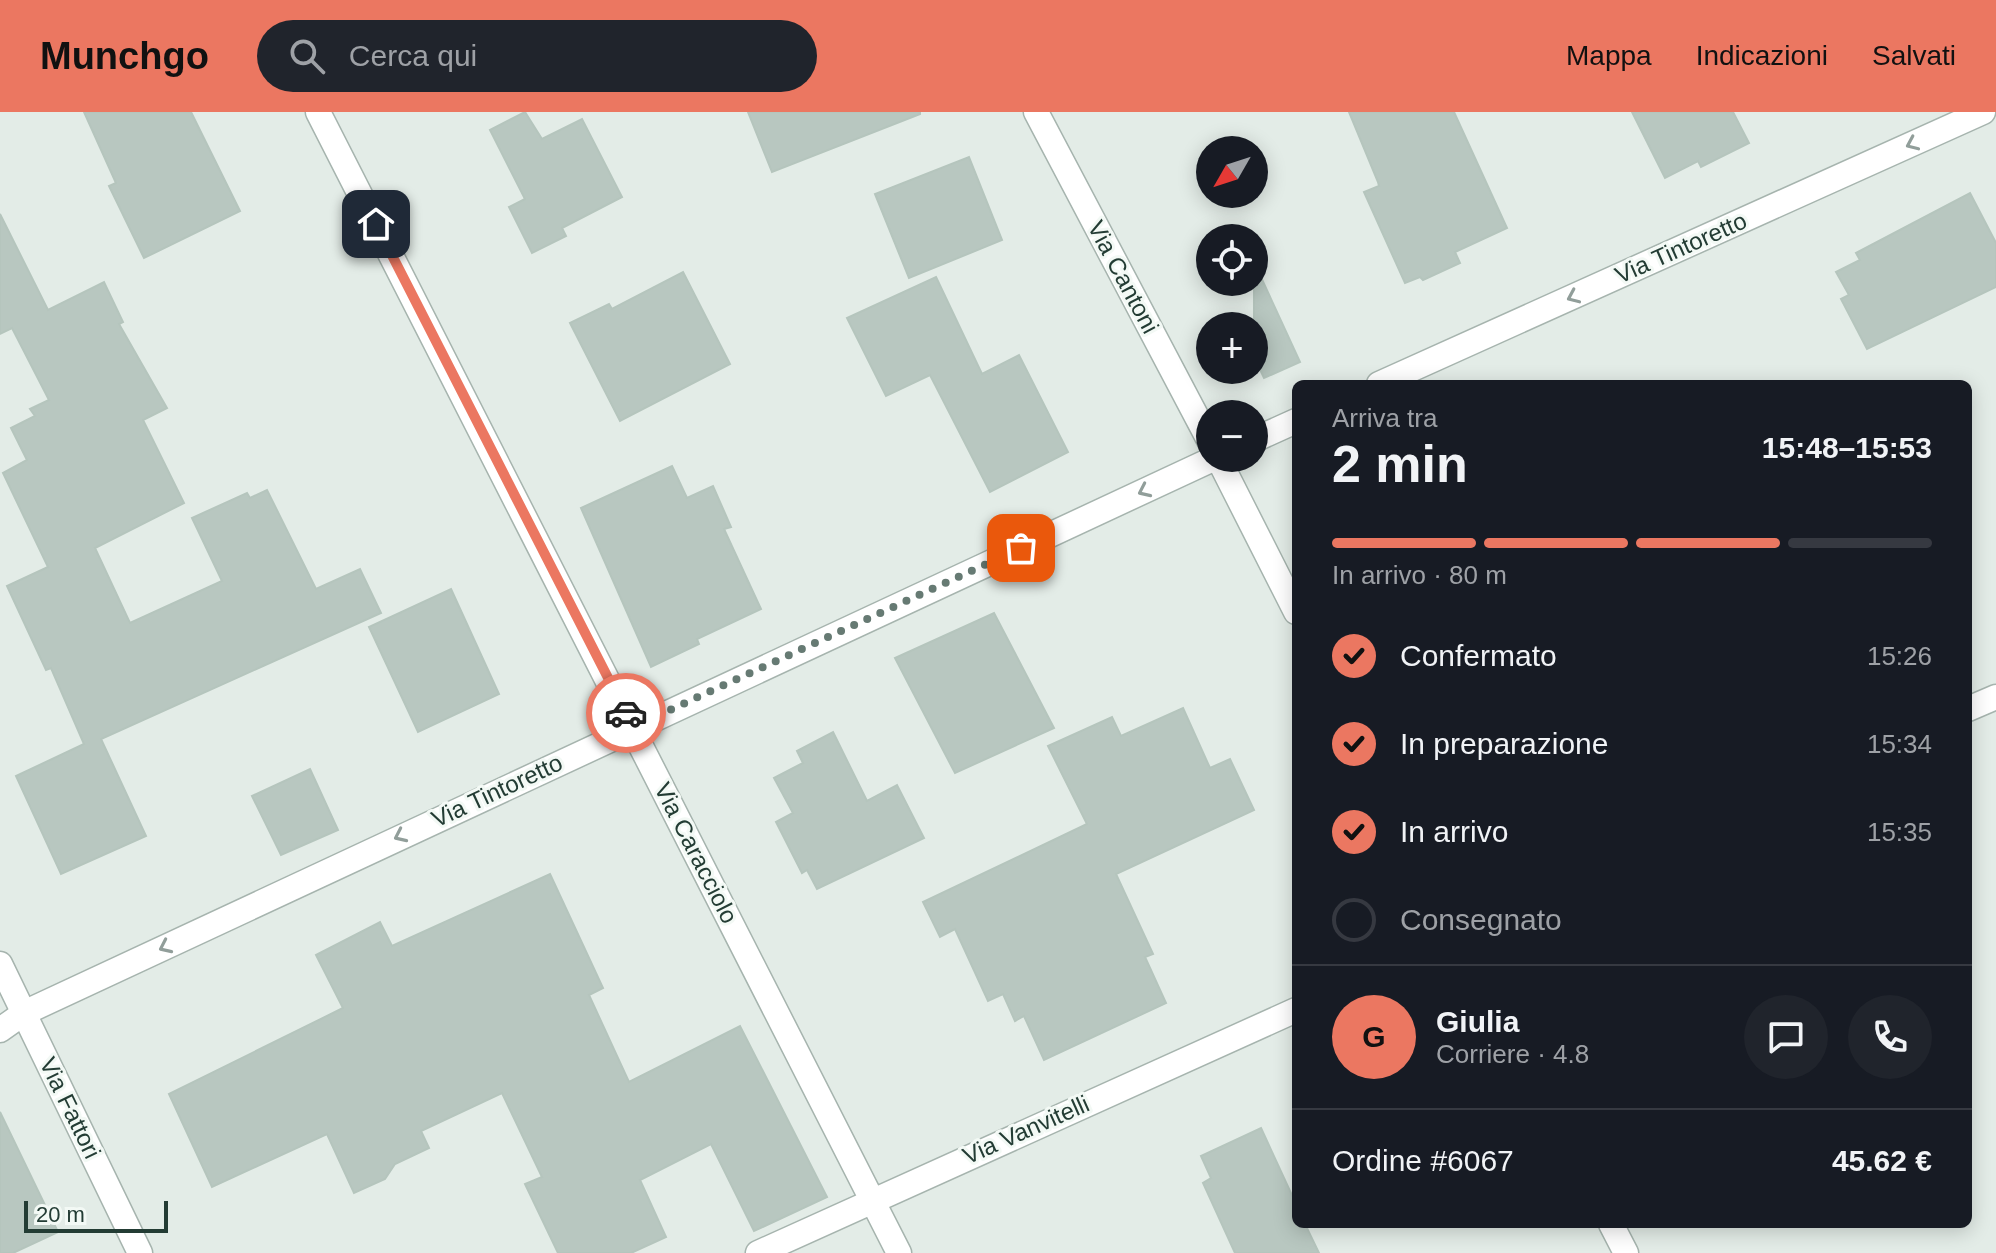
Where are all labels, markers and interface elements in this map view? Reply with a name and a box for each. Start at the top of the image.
search box [257,20,817,92]
icon: search [285,34,329,78]
text: Munchgo [40,35,209,77]
text: Cerca qui [349,39,477,72]
text: Mappa [1566,40,1652,71]
text: Indicazioni [1696,40,1828,71]
text: Salvati [1872,40,1956,71]
one-way arrow [1906,134,1920,150]
north arrow [1196,136,1268,208]
map controls [1196,136,1268,472]
pin [342,190,410,258]
icon: home [354,202,398,246]
street label: Via Tintoretto [1611,207,1751,289]
street label: Via Cantoni [1082,216,1164,338]
button: locate [1196,224,1268,296]
one-way arrow [1567,287,1581,303]
button: + [1196,312,1268,384]
button: − [1196,400,1268,472]
text: Arriva tra [1332,403,1437,433]
text: 15:48–15:53 [1762,431,1932,464]
text: 2 min [1332,435,1468,493]
one-way arrow [1138,481,1152,497]
pin [987,514,1055,582]
icon: bag [999,526,1043,570]
text: In arrivo · 80 m [1332,560,1507,590]
icon: check [1332,634,1376,678]
text: Confermato [1400,639,1557,672]
text: 15:26 [1867,641,1932,671]
courier [586,673,666,753]
icon: car [604,691,648,735]
icon: check [1332,722,1376,766]
text: In preparazione [1400,727,1608,760]
text: 15:34 [1867,729,1932,759]
street label: Via Tintoretto [427,749,566,833]
street label: Via Caracciolo [649,778,744,928]
icon: check [1332,810,1376,854]
text: In arrivo [1400,815,1508,848]
text: 15:35 [1867,817,1932,847]
one-way arrow [394,826,409,842]
text: Consegnato [1400,903,1562,936]
one-way arrow [159,937,173,953]
button: chat [1744,995,1828,1079]
button: phone [1848,995,1932,1079]
text: Giulia [1436,1005,1519,1038]
text: G [1362,1020,1386,1053]
text: Corriere · 4.8 [1436,1039,1589,1069]
street label: Via Fattori [34,1053,106,1163]
street label: Via Vanvitelli [959,1090,1093,1169]
text: Ordine #6067 [1332,1144,1514,1177]
text: 45.62 € [1832,1144,1932,1177]
scale bar [24,1197,168,1233]
text: 20 m [36,1202,85,1227]

